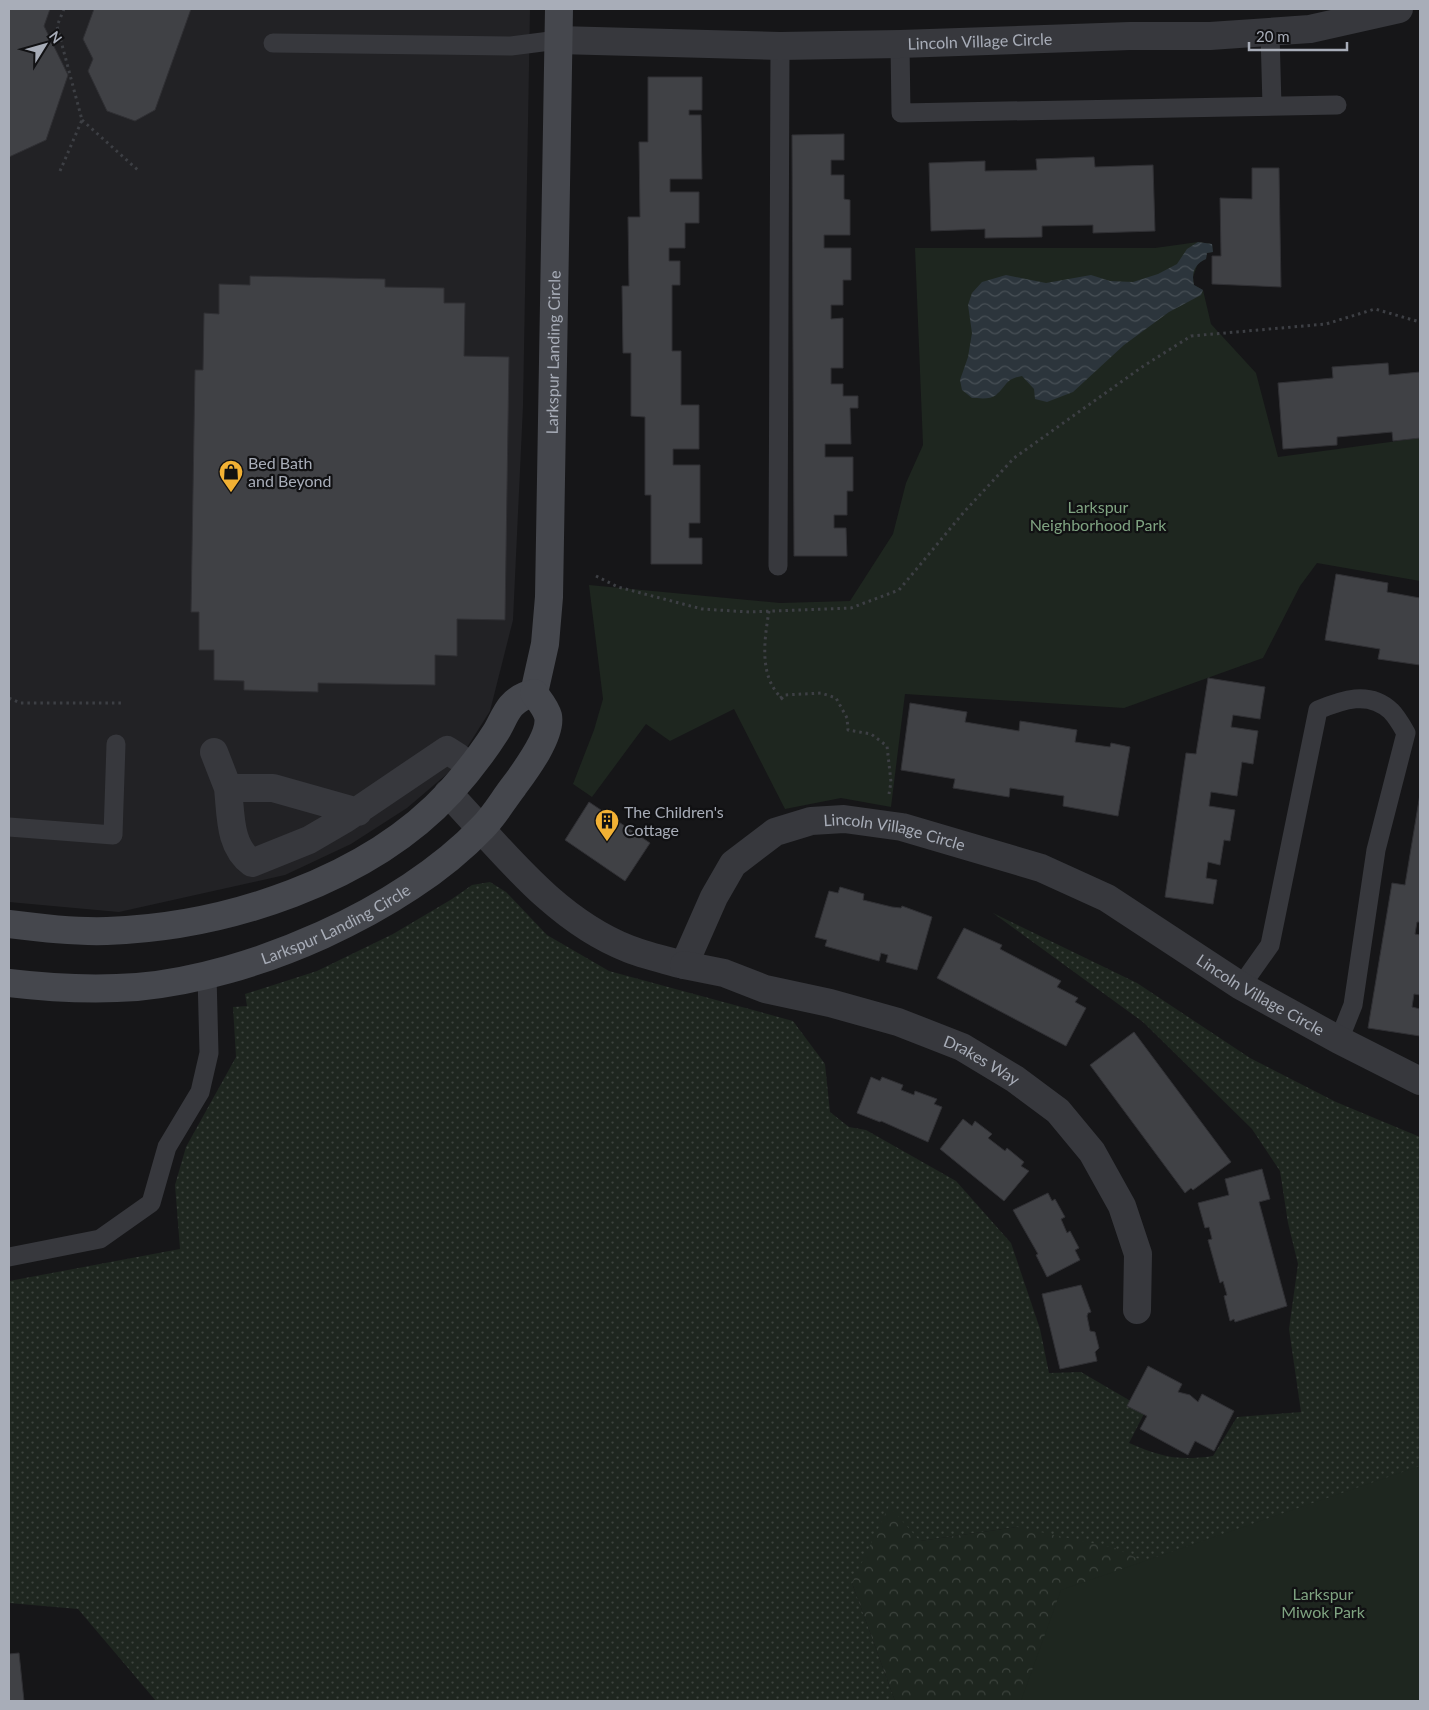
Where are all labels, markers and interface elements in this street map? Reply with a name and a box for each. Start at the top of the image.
north arrow [20,20,70,70]
scale bar [1249,20,1346,52]
text: N [46,27,66,46]
text: 20 m [1256,27,1290,45]
street label: Lincoln Village Circle [907,29,1052,53]
street label: Larkspur Landing Circle [542,270,564,434]
place label: Bed Bath and Beyond [248,453,331,490]
shop icon: Bed Bath and Beyond [218,459,244,493]
park label: Larkspur Neighborhood Park [1030,497,1167,534]
place label: The Children's Cottage [624,802,724,839]
building icon: The Children's Cottage [594,808,620,842]
street label: Lincoln Village Circle [823,809,968,854]
street label: Larkspur Landing Circle [258,880,413,968]
street label: Lincoln Village Circle [1193,950,1328,1039]
street label: Drakes Way [941,1031,1024,1089]
park label: Larkspur Miwok Park [1281,1584,1366,1621]

